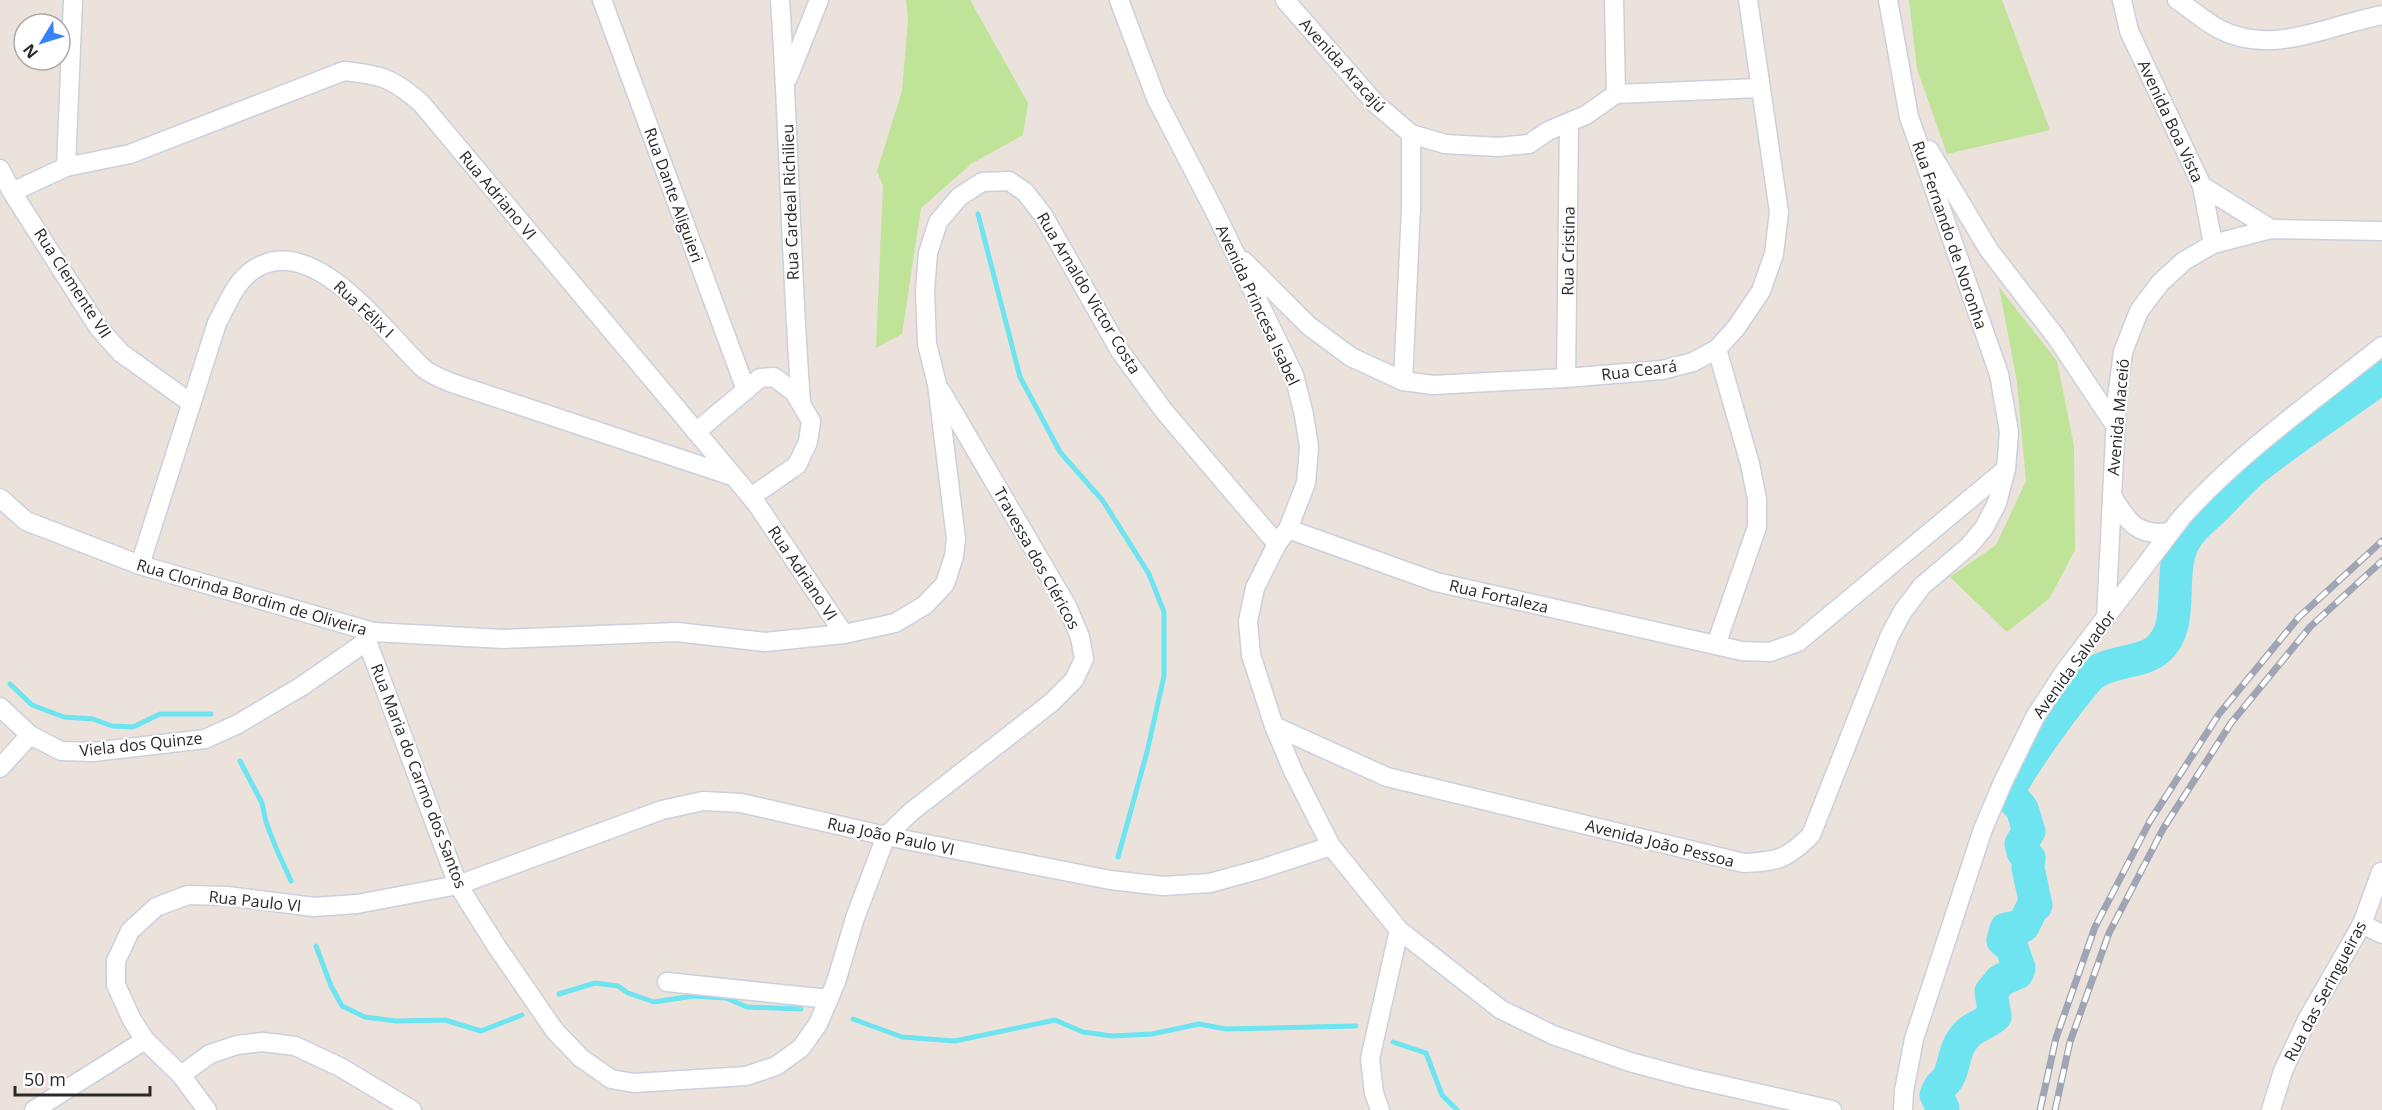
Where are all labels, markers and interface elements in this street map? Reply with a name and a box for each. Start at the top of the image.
north arrow [12,12,72,72]
street label: Avenida Aracajú [1295,13,1391,117]
text: N [18,39,43,63]
street label: Avenida Boa Vista [2133,56,2209,186]
street label: Rua Cardeal Richilieu [776,123,804,281]
street label: Rua Dante Aliguieri [639,124,709,266]
street label: Rua Fernando de Noronha [1907,138,1993,332]
street label: Rua Adriano VI [454,146,542,244]
street label: Rua Cristina [1556,206,1580,296]
street label: Rua Arnaldo Victor Costa [1032,208,1146,378]
street label: Avenida Princesa Isabel [1211,221,1305,389]
street label: Rua Clemente VII [29,224,117,342]
street label: Rua Félix I [329,275,399,343]
street label: Rua Ceará [1600,354,1678,386]
street label: Avenida Maceió [2102,358,2134,476]
street label: Travessa dos Cléricos [989,483,1085,633]
street label: Rua Adriano VI [763,521,843,625]
street label: Rua Clorinda Bordim de Oliveira [134,554,370,640]
street label: Rua Fortaleza [1447,574,1551,618]
street label: Avenida Salvador [2027,605,2121,722]
street label: Rua Maria do Carmo dos Santos [366,661,472,891]
street label: Viela dos Quinze [78,727,204,761]
street label: Rua João Paulo VI [825,812,957,860]
street label: Avenida João Pessoa [1583,814,1737,872]
street label: Rua Paulo VI [208,885,302,917]
street label: Rua das Seringueiras [2279,917,2371,1065]
scale bar [15,1059,150,1097]
text: 50 m [24,1067,66,1091]

